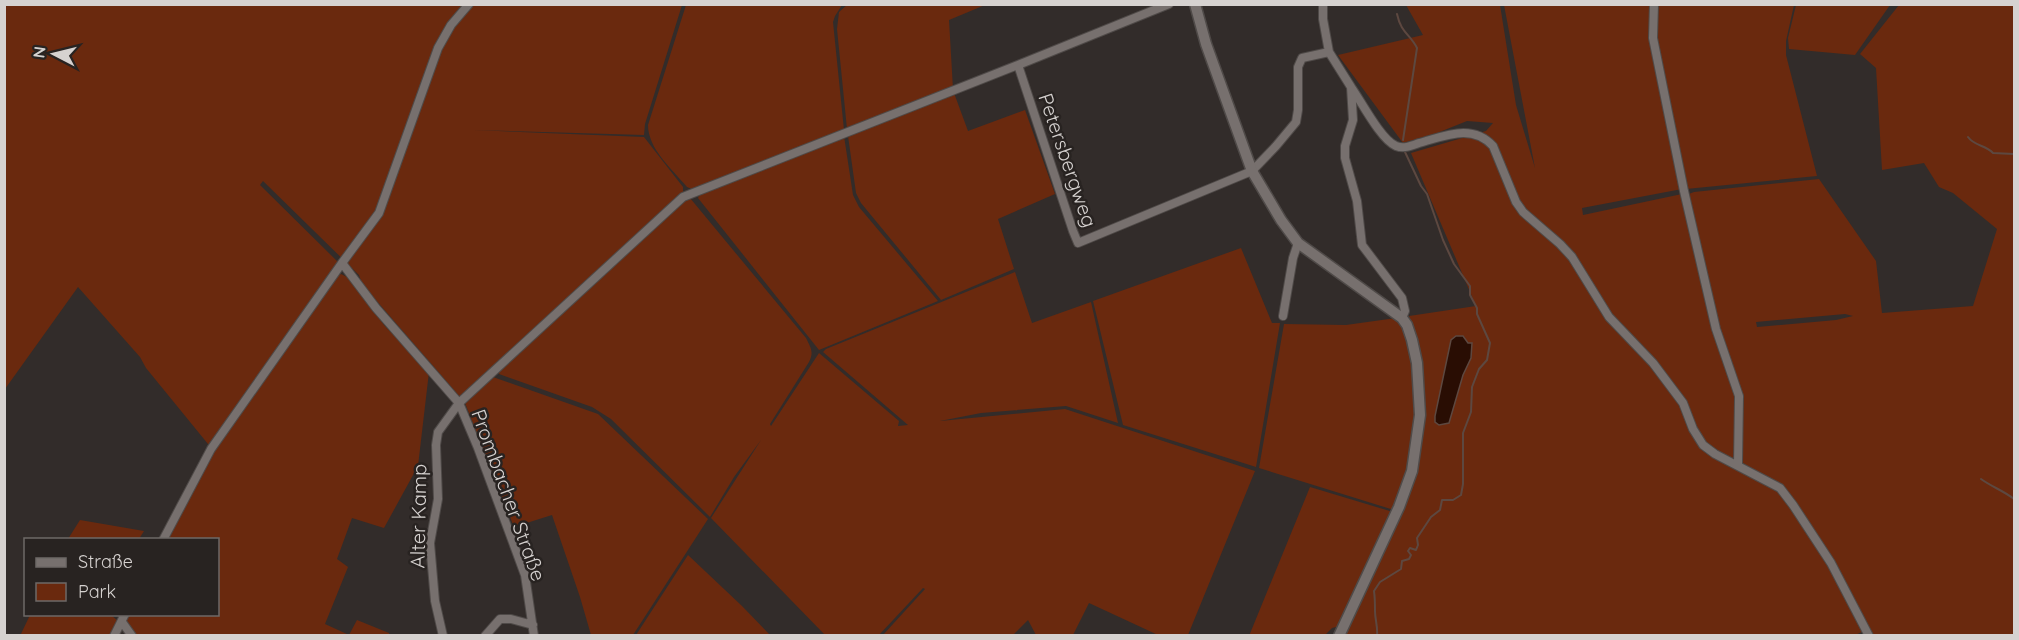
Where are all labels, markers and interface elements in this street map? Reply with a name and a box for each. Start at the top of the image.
north arrow [24,24,84,84]
text: N [28,45,50,59]
street label: Petersbergweg [1033,90,1103,230]
street label: Prombacher Straße [466,406,552,584]
street label: Alter Kamp [405,463,431,569]
legend [24,538,219,616]
text: Straße [78,550,133,573]
text: Park [78,580,116,603]

